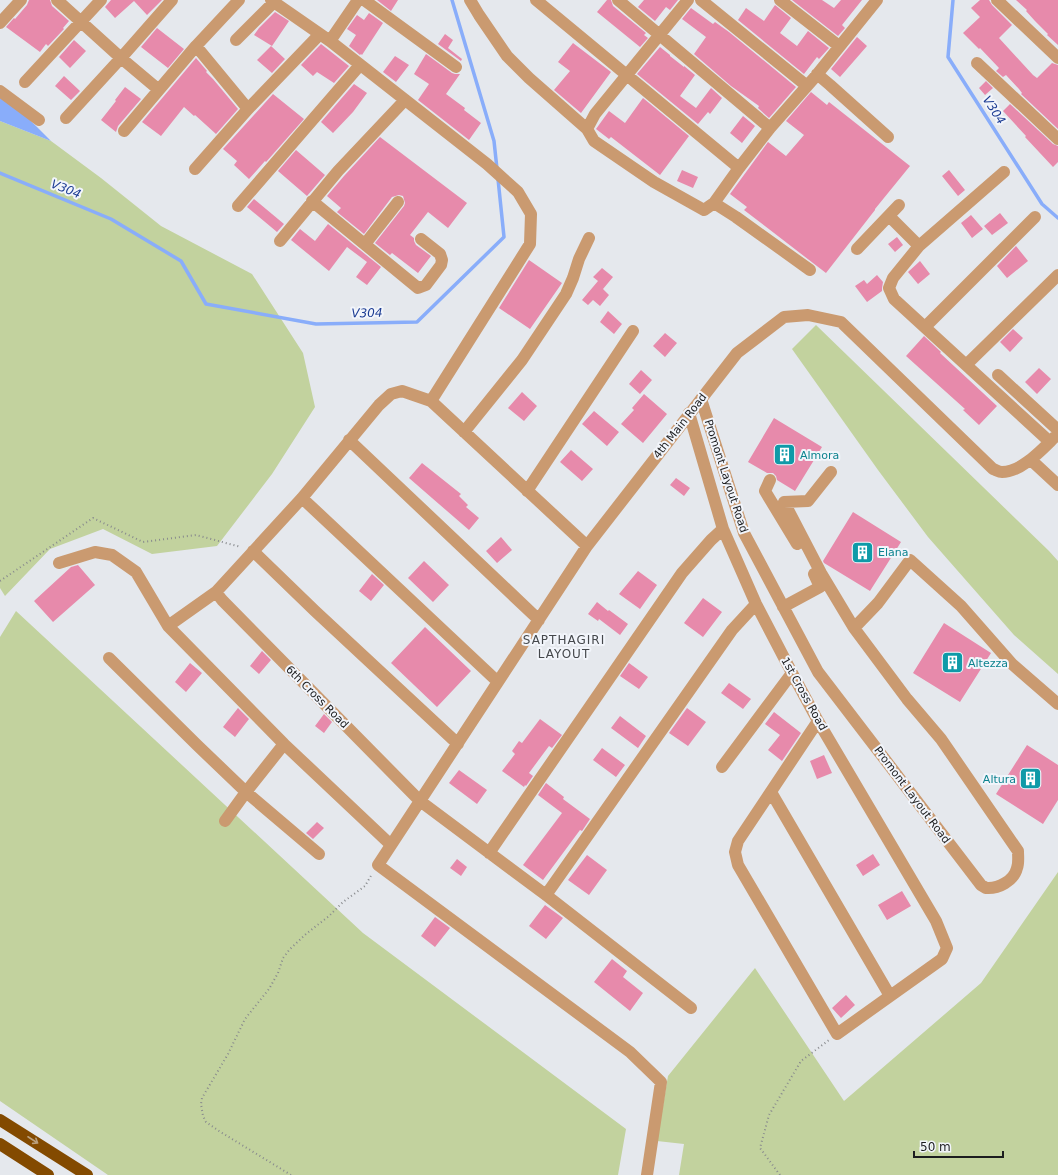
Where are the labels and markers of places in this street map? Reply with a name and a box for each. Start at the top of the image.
building icon: Almora [772,442,798,468]
place label: Almora [800,449,839,462]
building icon: Elana [849,539,875,565]
place label: Elana [878,546,908,559]
building icon: Altezza [939,650,965,676]
place label: Altezza [968,657,1008,670]
building icon: Altura [1018,766,1044,792]
place label: Altura [983,773,1016,786]

